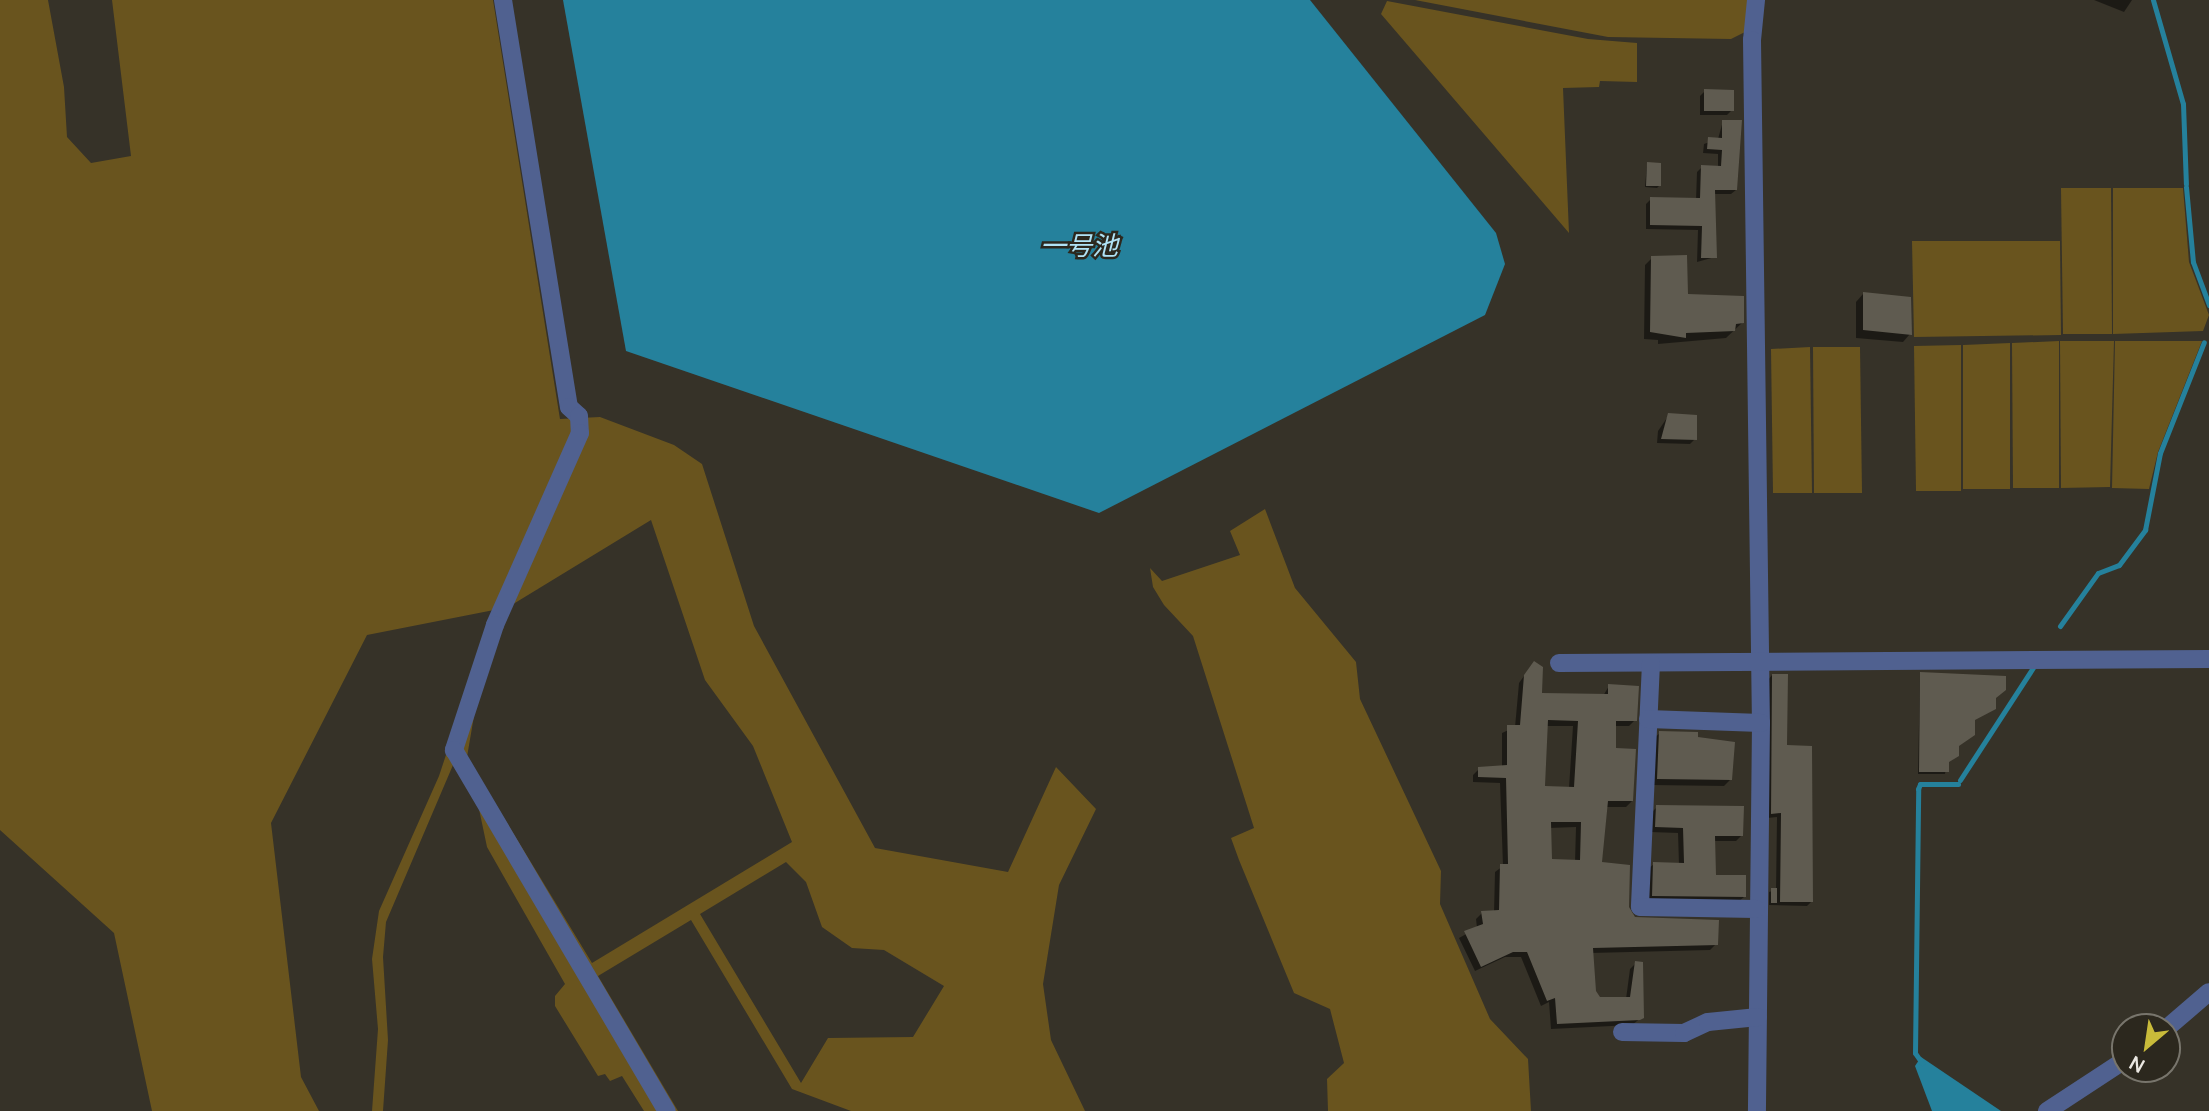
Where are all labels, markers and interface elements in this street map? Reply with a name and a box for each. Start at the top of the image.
water label: 一号池 [1040,230,1118,262]
north arrow [2111,1013,2181,1083]
text: N [2125,1050,2149,1079]

